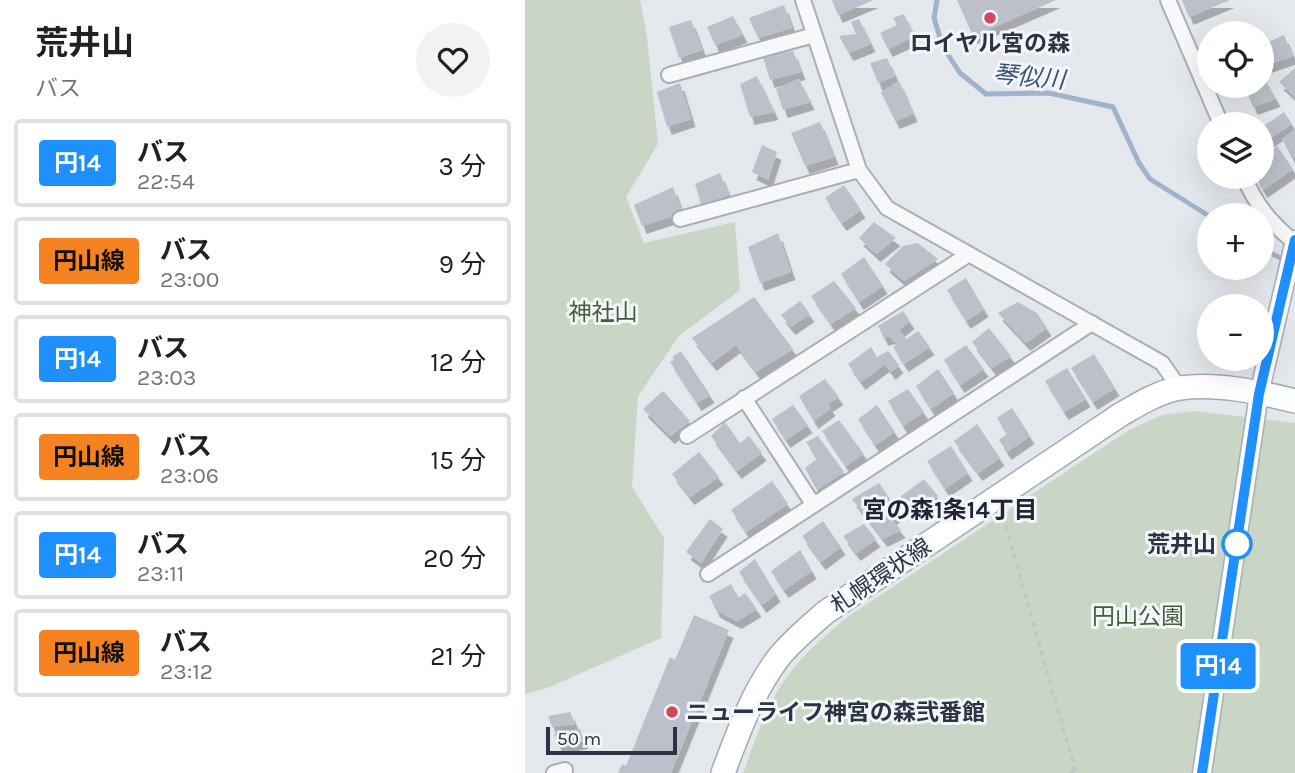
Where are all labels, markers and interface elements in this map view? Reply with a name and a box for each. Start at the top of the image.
marker: ロイヤル宮の森 [982,10,998,26]
map controls [1197,21,1274,371]
button: locate [1197,21,1274,98]
button: heart [416,23,490,97]
text: 荒井山 [35,24,134,62]
place label: ロイヤル宮の森 [910,30,1070,57]
water label: 琴似川 [992,60,1069,94]
text: バス [35,75,81,102]
button: layers [1197,112,1274,189]
text: バス [137,137,189,168]
text: 円14 [54,149,101,177]
text: 3 分 [438,151,486,182]
text: 22:54 [137,168,195,195]
button: + [1197,203,1274,280]
text: バス [160,235,212,266]
text: 円山線 [53,247,125,275]
text: 9 分 [439,249,486,280]
text: 23:00 [160,266,220,293]
button: − [1197,294,1274,371]
park label: 神社山 [569,299,638,326]
text: バス [137,333,189,364]
text: 円14 [54,345,101,373]
text: 12 分 [430,347,486,378]
text: 23:03 [137,364,196,391]
text: バス [160,431,212,462]
text: 円山線 [53,443,125,471]
text: 15 分 [431,445,486,476]
text: 23:06 [160,462,219,489]
district label: 宮の森1条14丁目 [862,496,1038,524]
text: バス [137,529,189,560]
marker: 荒井山 [1222,529,1252,559]
place label: 荒井山 [1147,531,1216,558]
street label: 札幌環状線 [826,533,936,619]
text: 円14 [54,541,101,569]
text: 20 分 [423,543,486,574]
text: 23:11 [137,560,184,587]
park label: 円山公園 [1092,603,1184,630]
text: バス [160,627,212,658]
text: 円山線 [53,639,125,667]
text: 21 分 [430,641,486,672]
line badge: 円14 [1178,643,1258,689]
text: 円14 [1195,652,1241,680]
text: 23:12 [160,658,213,685]
place label: ニューライフ神宮の森弐番館 [686,699,985,726]
marker: ニューライフ神宮の森弐番館 [664,704,680,720]
scale bar [546,724,677,756]
text: 50 m [557,728,601,750]

